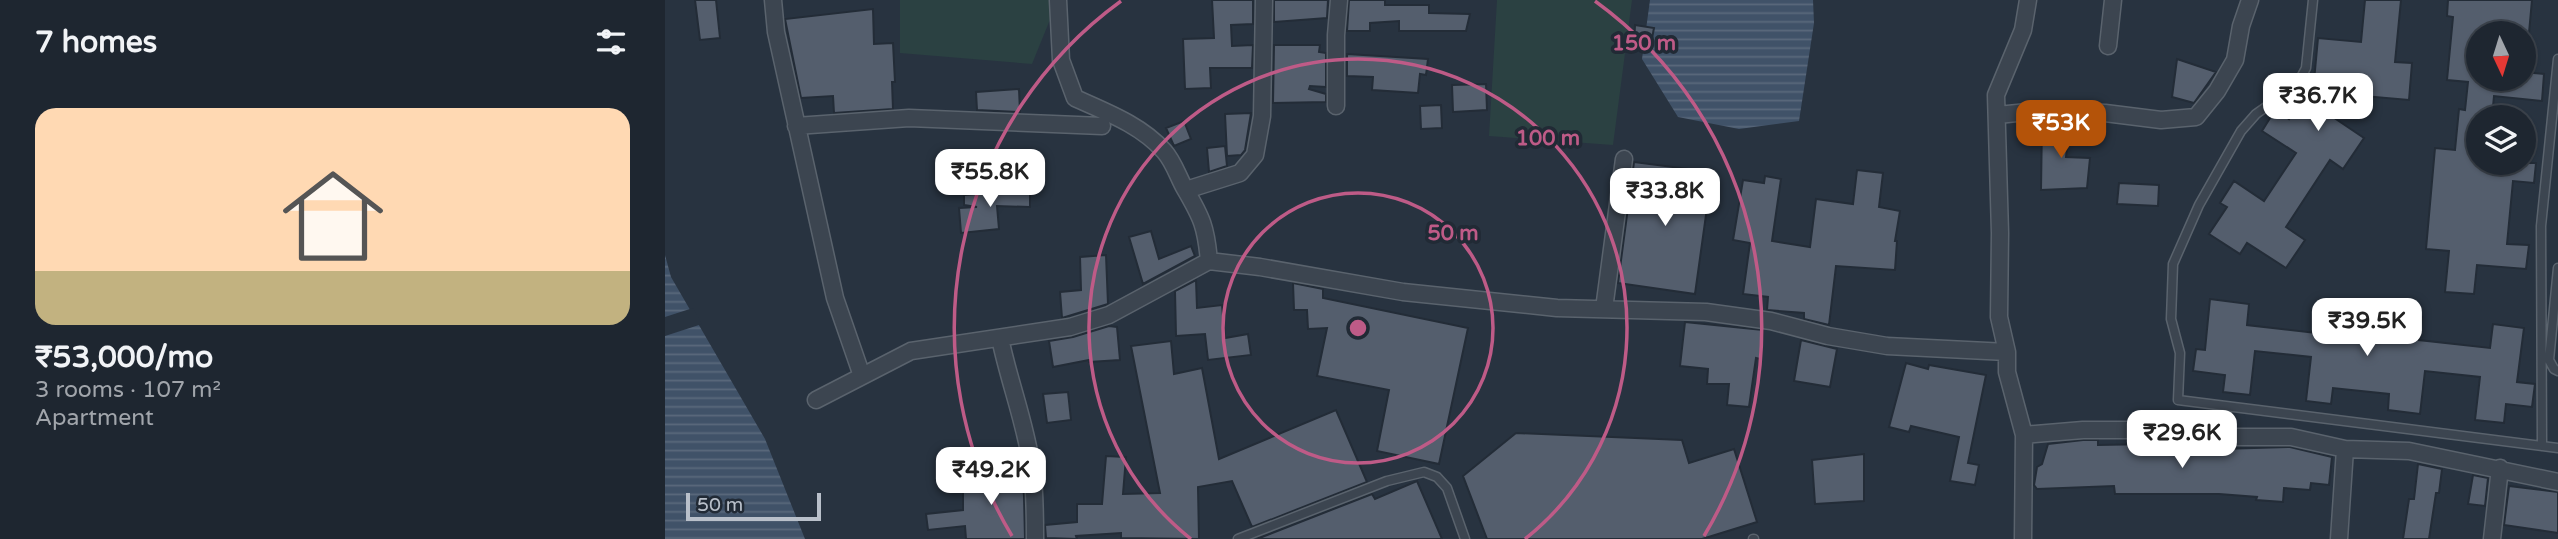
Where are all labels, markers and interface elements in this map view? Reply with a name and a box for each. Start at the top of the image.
north arrow [2466,21,2536,91]
map controls [2466,21,2536,175]
icon: filters [592,23,630,61]
text: 7 homes [35,24,157,61]
text: 150 m [1612,31,1676,56]
pin: ₹36.7K [2261,74,2375,133]
text: ₹36.7K [2279,82,2357,110]
pin: ₹53K [2020,100,2102,160]
button: layers [2466,105,2536,175]
text: ₹53K [2032,109,2090,137]
text: 100 m [1516,126,1580,151]
pin: ₹55.8K [933,150,1047,209]
icon: home [270,153,396,279]
text: ₹55.8K [951,158,1029,186]
pin: ₹33.8K [1608,168,1722,228]
text: ₹33.8K [1626,177,1704,205]
text: 50 m [1427,221,1479,246]
pin: ₹39.5K [2310,298,2424,358]
text: ₹39.5K [2328,307,2406,335]
centre of rings [1346,316,1370,340]
text: ₹53,000/mo [35,339,213,376]
text: 3 rooms · 107 m² [35,376,221,404]
text: Apartment [35,404,154,432]
pin: ₹29.6K [2125,410,2239,470]
text: ₹29.6K [2143,419,2221,447]
pin: ₹49.2K [934,448,1048,507]
text: ₹49.2K [952,456,1030,484]
scale bar [686,490,821,522]
text: 50 m [697,494,743,516]

